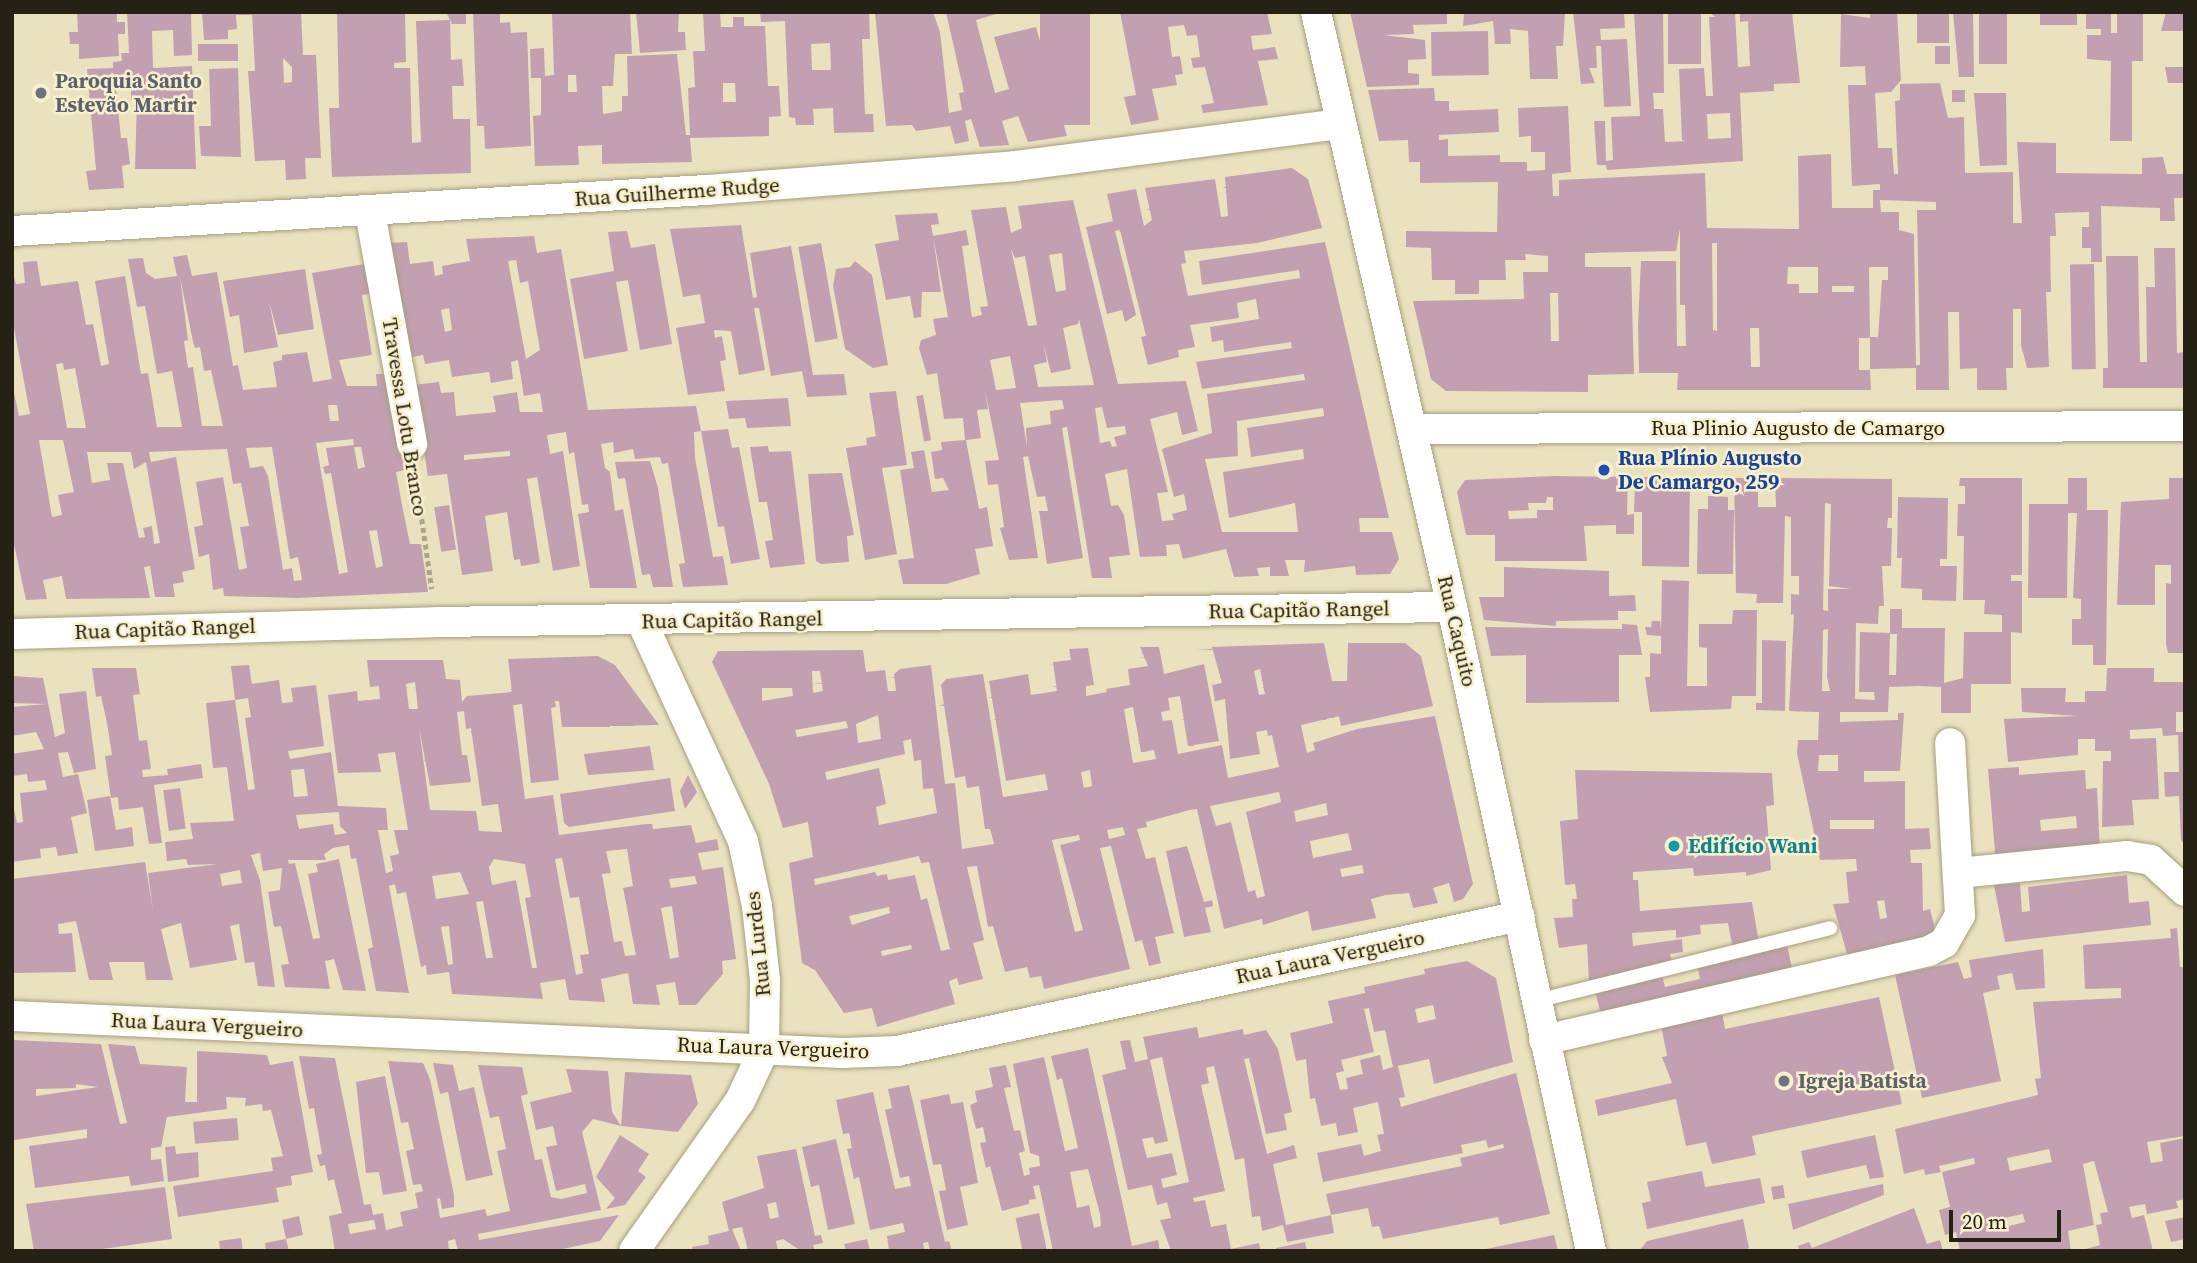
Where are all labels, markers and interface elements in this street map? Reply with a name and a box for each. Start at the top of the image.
place label: Paroquia Santo Estevão Martir [55,68,202,118]
marker: Paroquia Santo Estevão Martir [33,85,49,101]
street label: Rua Guilherme Rudge [574,172,780,212]
street label: Travessa Lotu Branco [377,316,433,518]
street label: Rua Plinio Augusto de Camargo [1651,415,1945,441]
place label: Rua Plínio Augusto De Camargo, 259 [1618,445,1802,495]
marker: Rua Plínio Augusto De Camargo, 259 [1596,462,1612,478]
street label: Rua Caquito [1432,573,1482,689]
street label: Rua Capitão Rangel [1208,596,1390,624]
street label: Rua Capitão Rangel [641,606,823,634]
street label: Rua Capitão Rangel [74,613,256,645]
place label: Edifício Wani [1688,833,1818,859]
marker: Edifício Wani [1666,838,1682,854]
street label: Rua Lurdes [740,890,776,998]
street label: Rua Laura Vergueiro [1233,925,1427,989]
street label: Rua Laura Vergueiro [110,1007,304,1043]
street label: Rua Laura Vergueiro [676,1032,870,1064]
place label: Igreja Batista [1798,1068,1927,1094]
marker: Igreja Batista [1776,1073,1792,1089]
scale bar [1952,1196,2064,1240]
text: 20 m [1962,1207,2007,1236]

